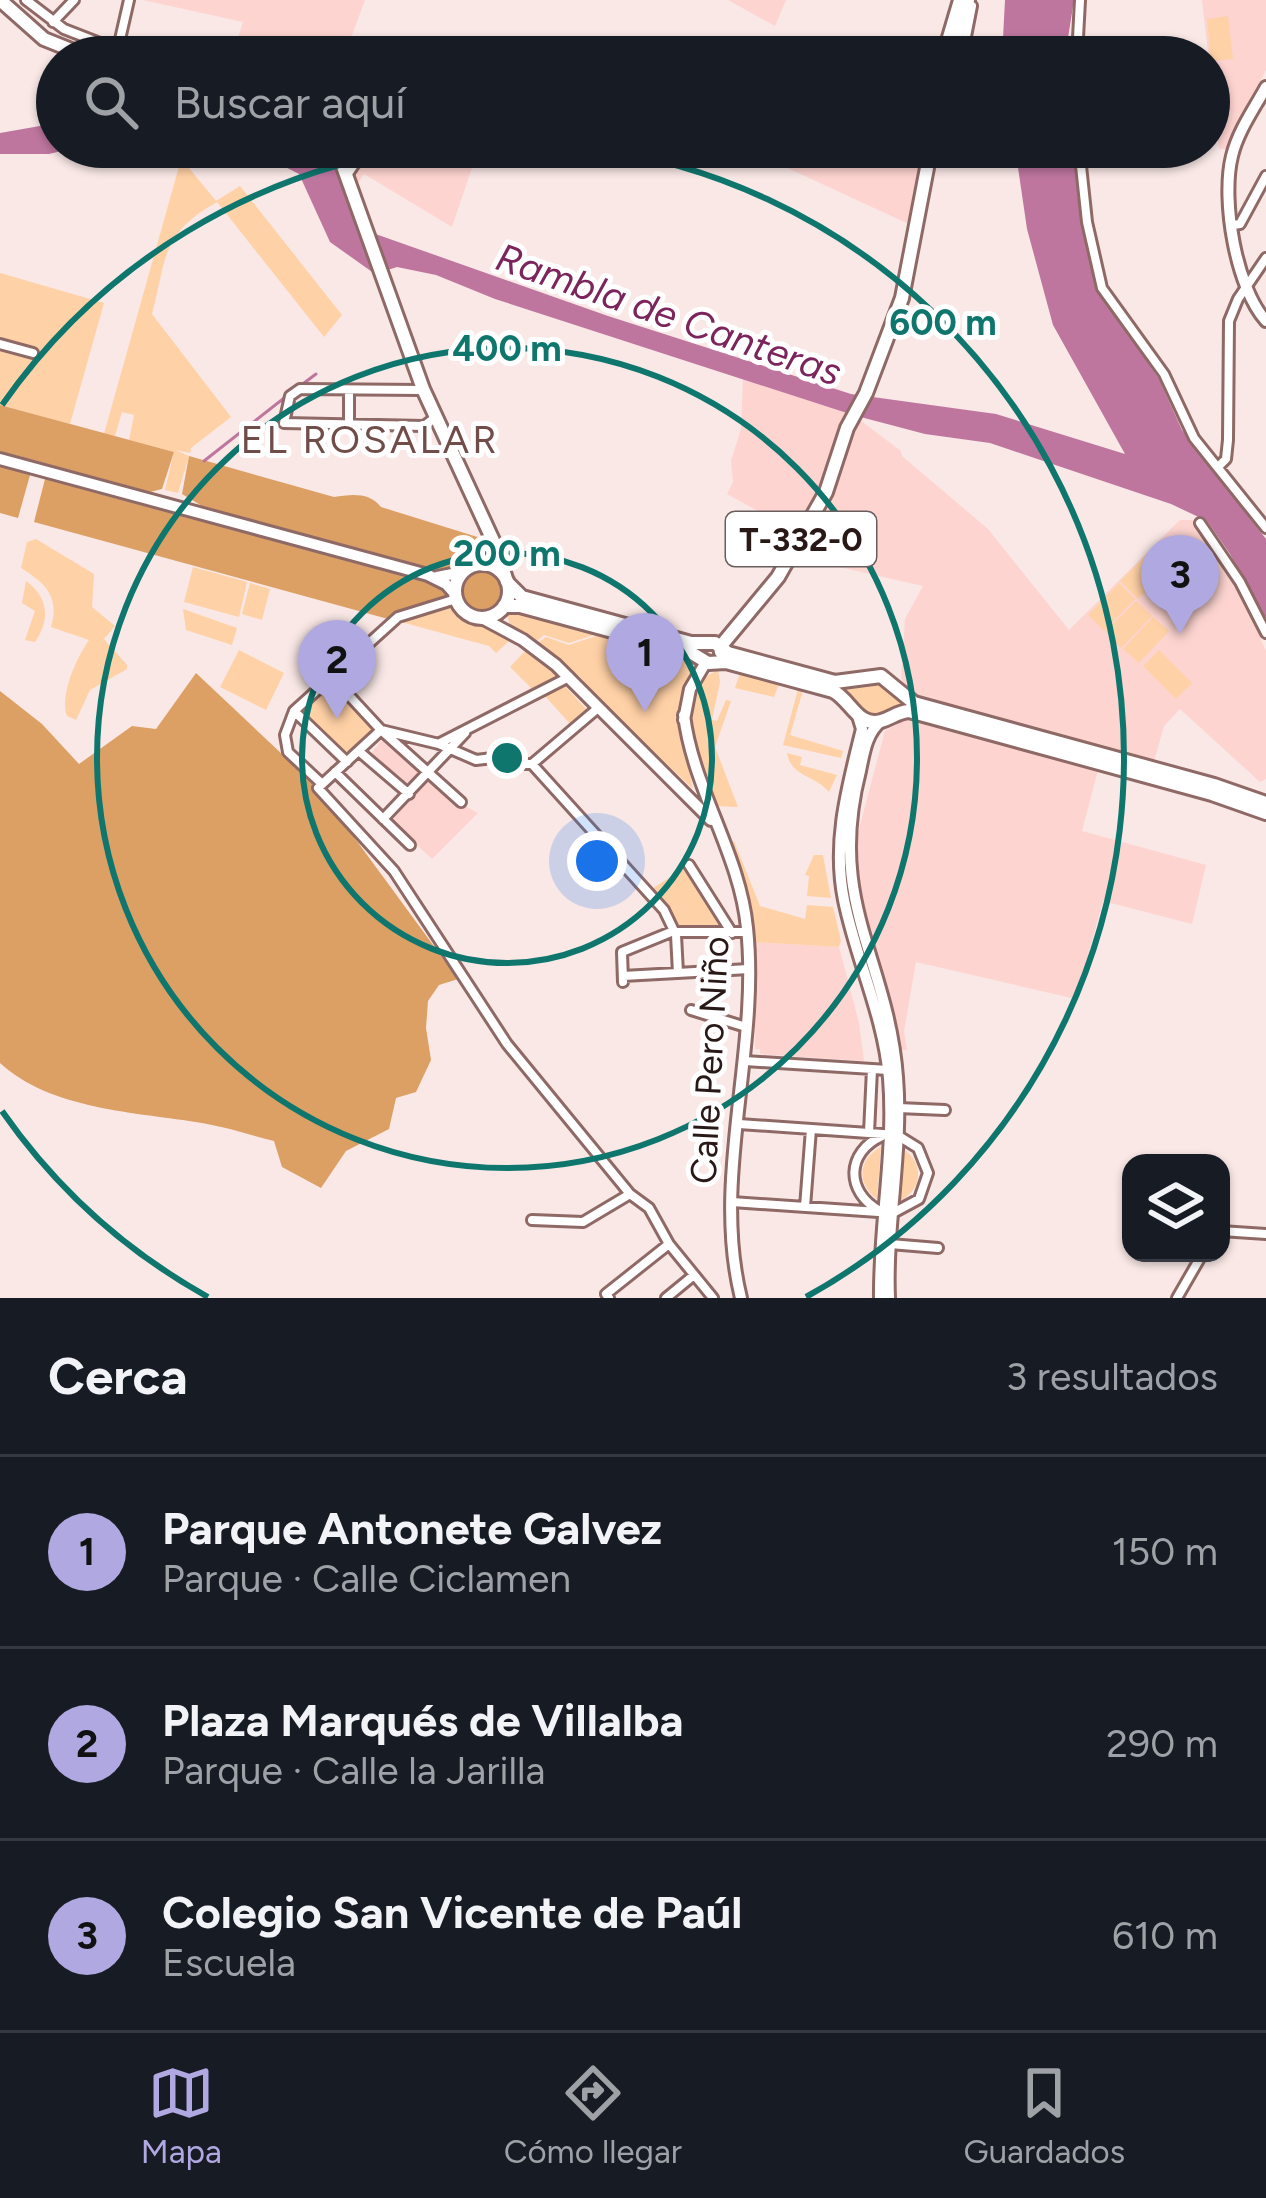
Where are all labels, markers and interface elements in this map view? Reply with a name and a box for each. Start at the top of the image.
search box [36,36,1230,168]
icon: search [78,69,144,135]
text: Buscar aquí [174,75,406,129]
water label: Rambla de Canteras [490,233,848,396]
text: 600 m [889,301,997,344]
text: 400 m [452,327,562,370]
district label: EL ROSALAR [240,416,500,463]
road number: T-332-0 [726,512,876,566]
text: 200 m [453,532,561,575]
pin: 3 [1141,535,1219,634]
pin: 1 [606,613,684,712]
pin: 2 [298,620,376,719]
centre of rings [486,737,528,779]
your location [567,831,627,891]
street label: Calle Pero Niño [682,935,737,1185]
map controls [1122,1154,1230,1262]
button: layers [1122,1154,1230,1262]
text: Cerca [48,1346,188,1407]
text: 3 resultados [1006,1353,1218,1400]
text: Parque Antonete Galvez [162,1501,662,1555]
text: 1 [79,1528,95,1575]
text: 150 m [1112,1528,1218,1575]
text: Parque · Calle Ciclamen [162,1555,571,1602]
text: Plaza Marqués de Villalba [162,1693,684,1747]
text: 2 [76,1720,98,1767]
text: 290 m [1106,1720,1218,1767]
text: Parque · Calle la Jarilla [162,1747,546,1794]
text: Colegio San Vicente de Paúl [162,1885,742,1939]
text: 3 [76,1912,98,1959]
text: 610 m [1112,1912,1218,1959]
text: Escuela [162,1939,296,1986]
tab: Mapa [141,2060,222,2171]
tab: Cómo llegar [504,2060,682,2171]
tab: Guardados [964,2060,1125,2171]

